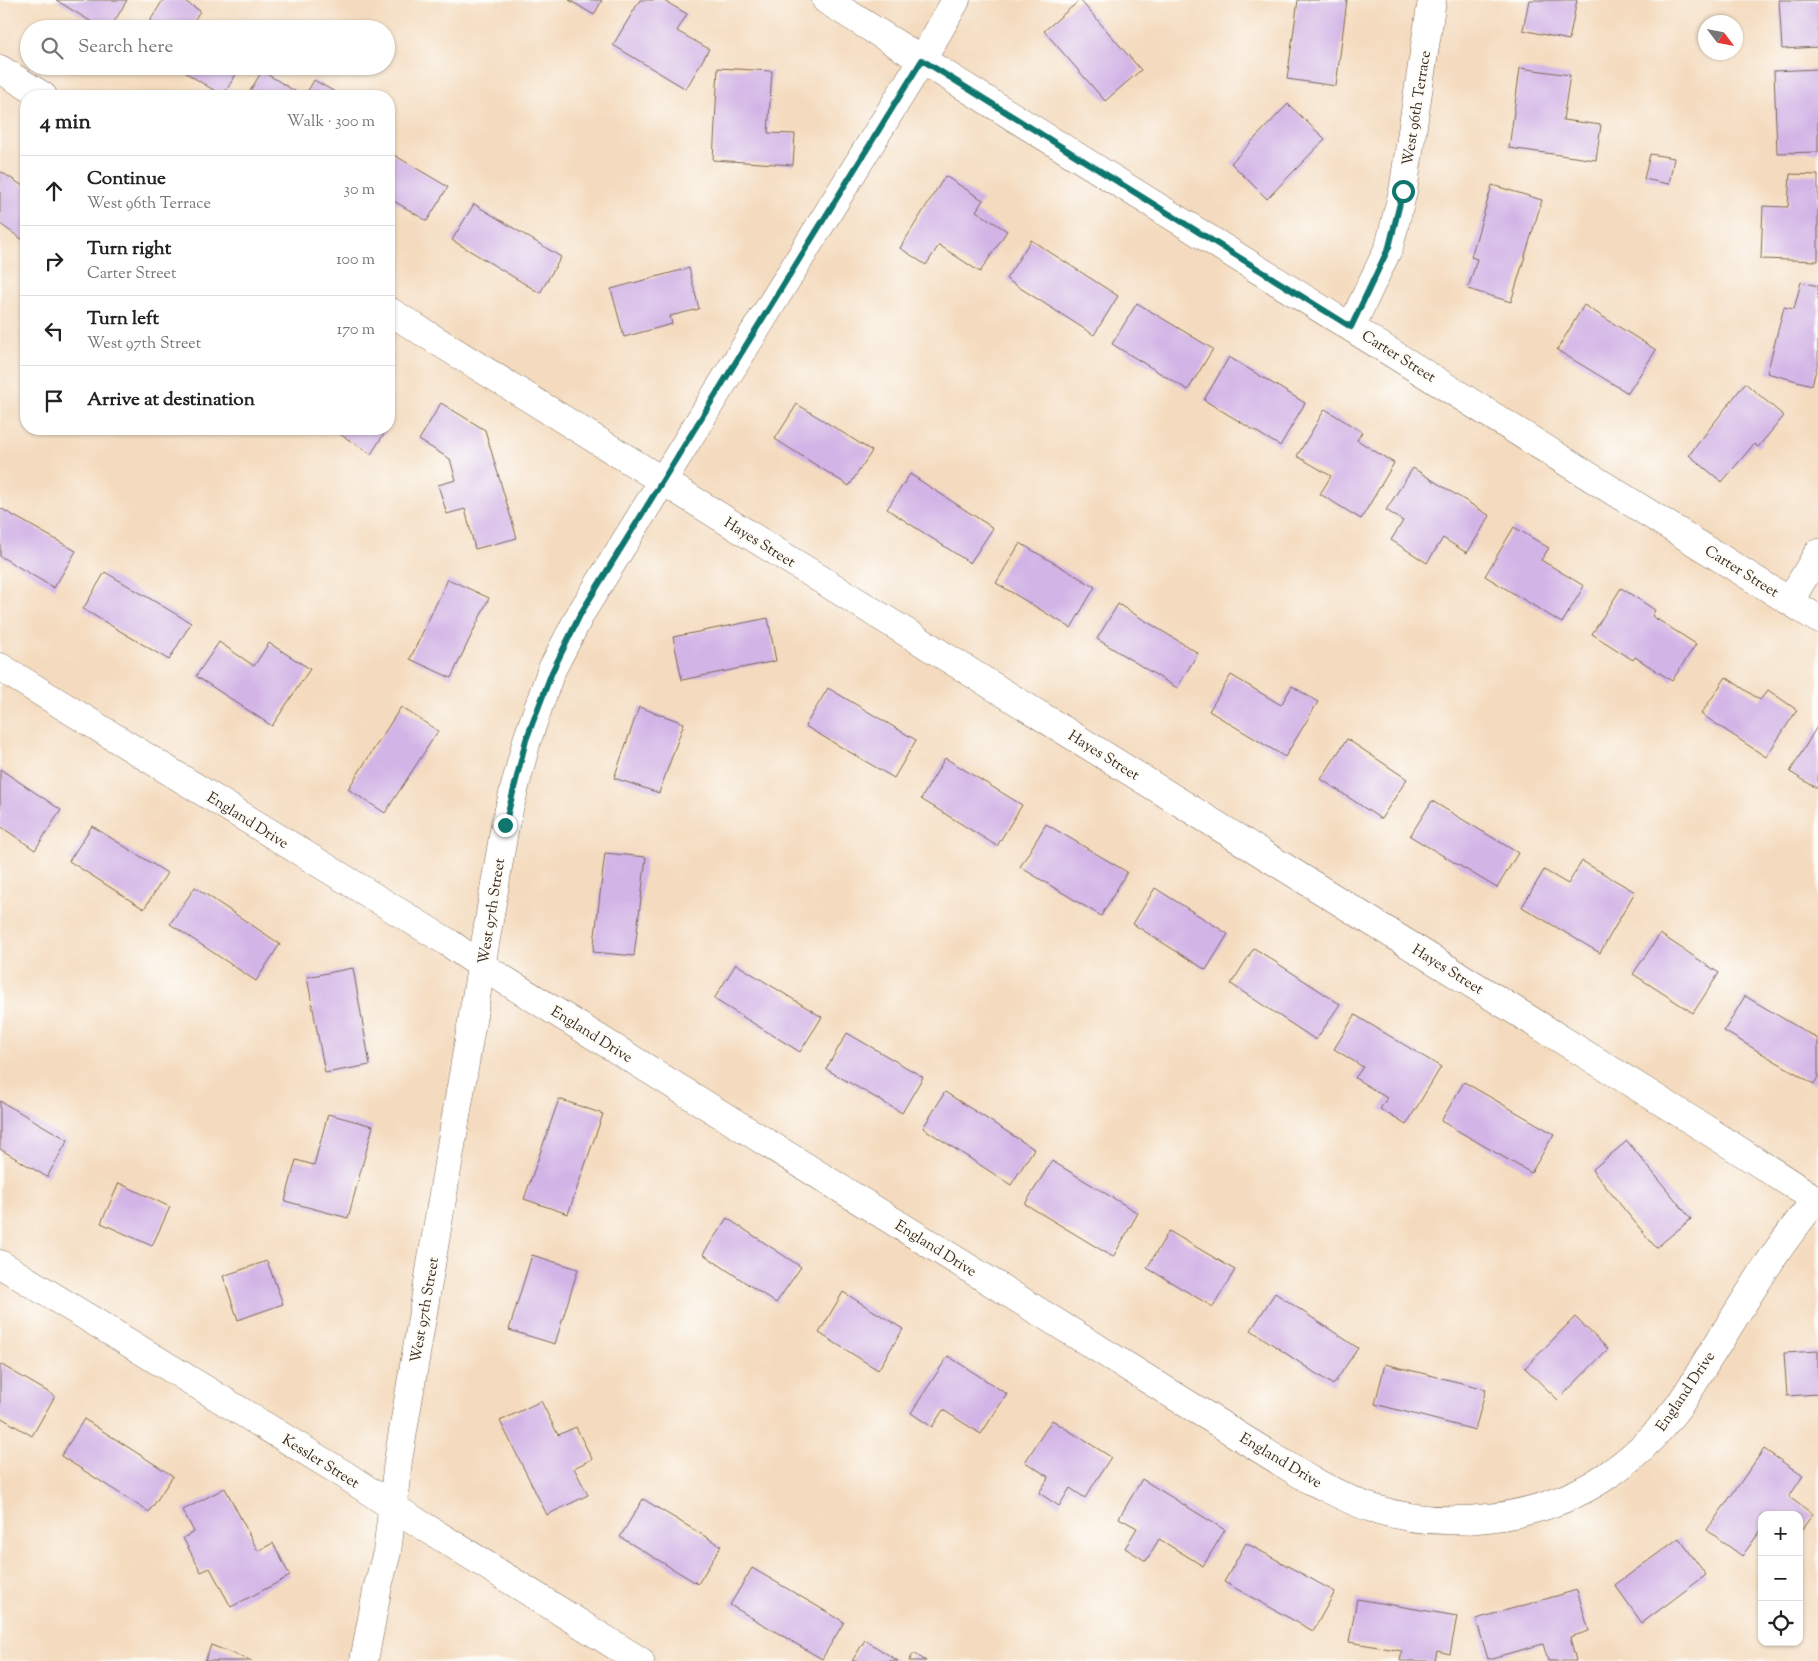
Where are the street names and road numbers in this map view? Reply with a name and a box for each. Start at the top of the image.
street label: West 96th Terrace [1398,49,1437,167]
street label: Carter Street [1357,326,1439,388]
street label: Hayes Street [719,513,799,574]
street label: Carter Street [1700,541,1782,603]
street label: Hayes Street [1063,726,1143,787]
street label: England Drive [202,788,292,855]
street label: West 97th Street [474,857,511,966]
street label: Hayes Street [1407,940,1487,1001]
street label: England Drive [546,1002,636,1069]
street label: England Drive [890,1216,980,1283]
street label: West 97th Street [406,1256,445,1365]
street label: England Drive [1652,1348,1721,1436]
street label: England Drive [1235,1428,1325,1494]
street label: Kessler Street [278,1430,363,1494]

